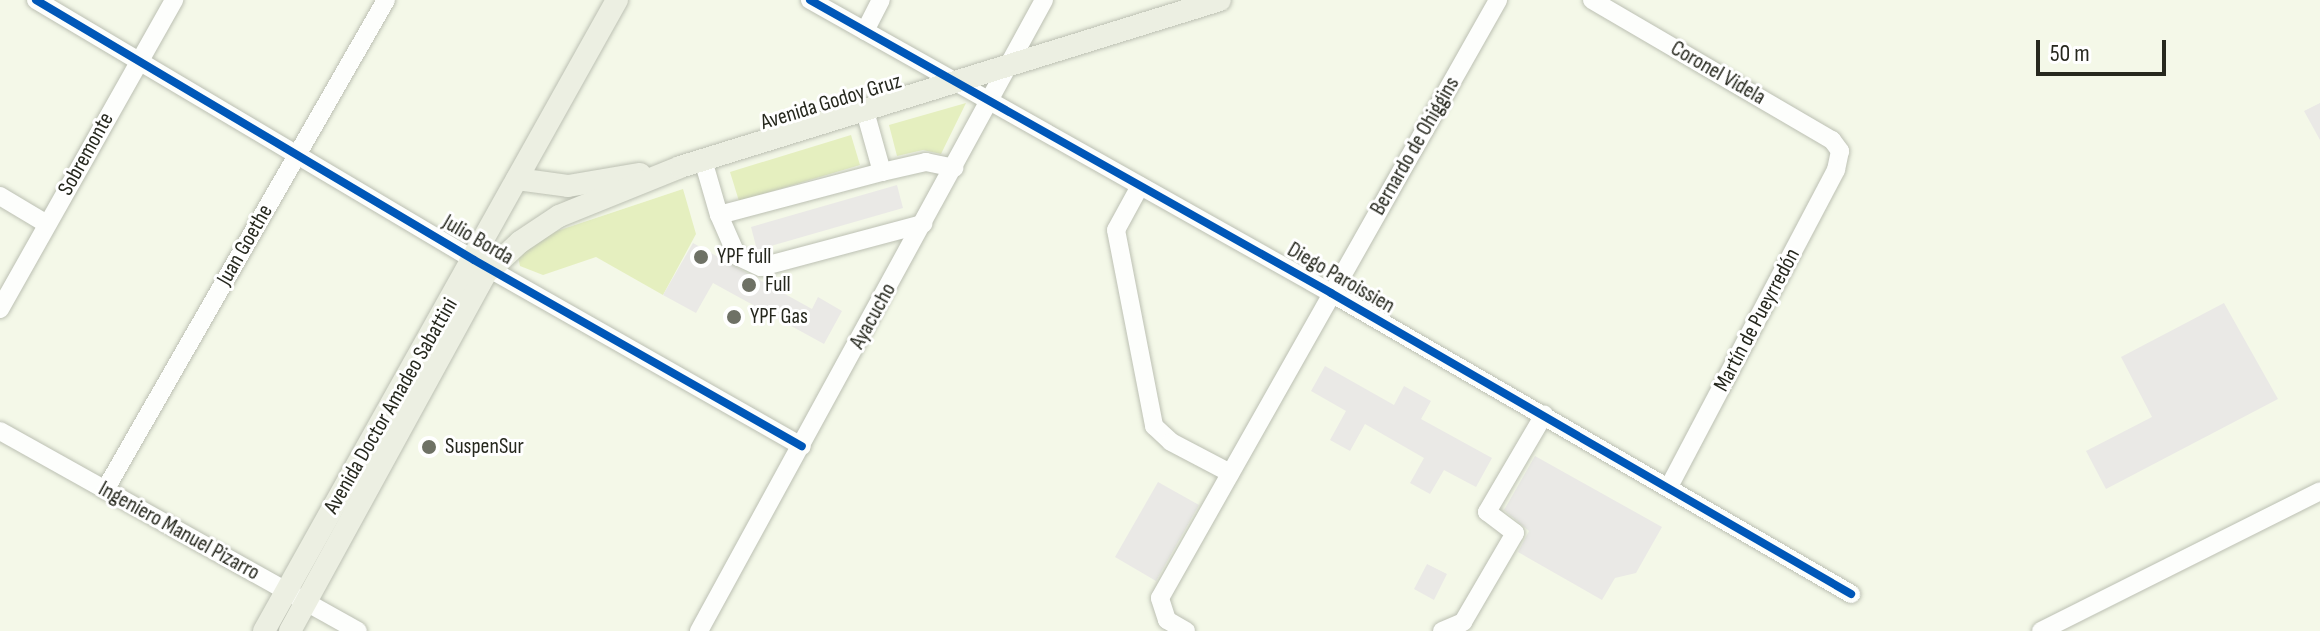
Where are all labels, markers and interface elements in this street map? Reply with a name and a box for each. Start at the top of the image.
scale bar [2040,24,2170,74]
street label: Coronel Videla [1666,35,1770,111]
text: 50 m [2050,39,2090,68]
street label: Avenida Godoy Gruz [757,68,905,136]
street label: Bernardo de Ohiggins [1365,72,1465,220]
street label: Sobremonte [52,108,120,200]
street label: Juan Goethe [211,200,279,290]
street label: Julio Borda [438,209,518,271]
street label: Diego Paroissien [1283,237,1399,319]
place label: YPF full [717,244,771,270]
street label: Martín de Pueyrredón [1708,244,1806,396]
marker: YPF full [692,248,710,266]
place label: Full [765,272,791,298]
marker: Full [740,276,758,294]
street label: Ayacucho [844,278,902,354]
street label: Avenida Doctor Amadeo Sabattini [318,293,464,519]
place label: YPF Gas [750,304,808,330]
marker: YPF Gas [725,308,743,326]
place label: SuspenSur [445,434,524,460]
marker: SuspenSur [420,438,438,456]
street label: Ingeniero Manuel Pizarro [94,476,264,586]

